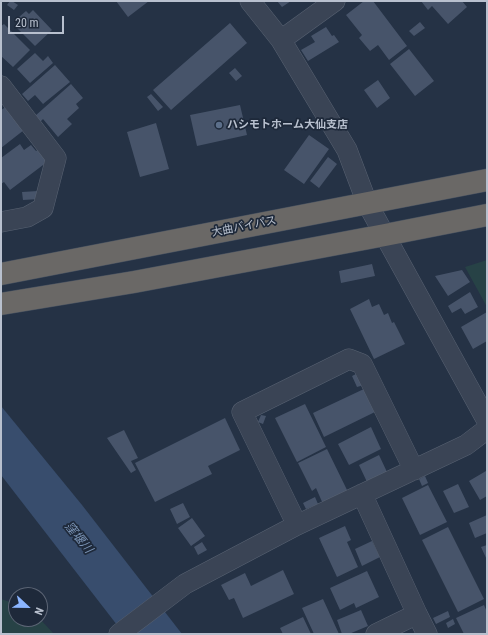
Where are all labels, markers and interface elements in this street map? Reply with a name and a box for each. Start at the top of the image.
scale bar [10,8,66,34]
text: 20 m [15,16,39,30]
place label: ハシモトホーム大仙支店 [227,118,348,132]
marker: ハシモトホーム大仙支店 [214,120,224,130]
street label: 大曲バイパス [210,214,278,240]
water label: 窪堰川 [61,519,95,557]
north arrow [8,587,48,627]
text: N [31,606,46,617]

